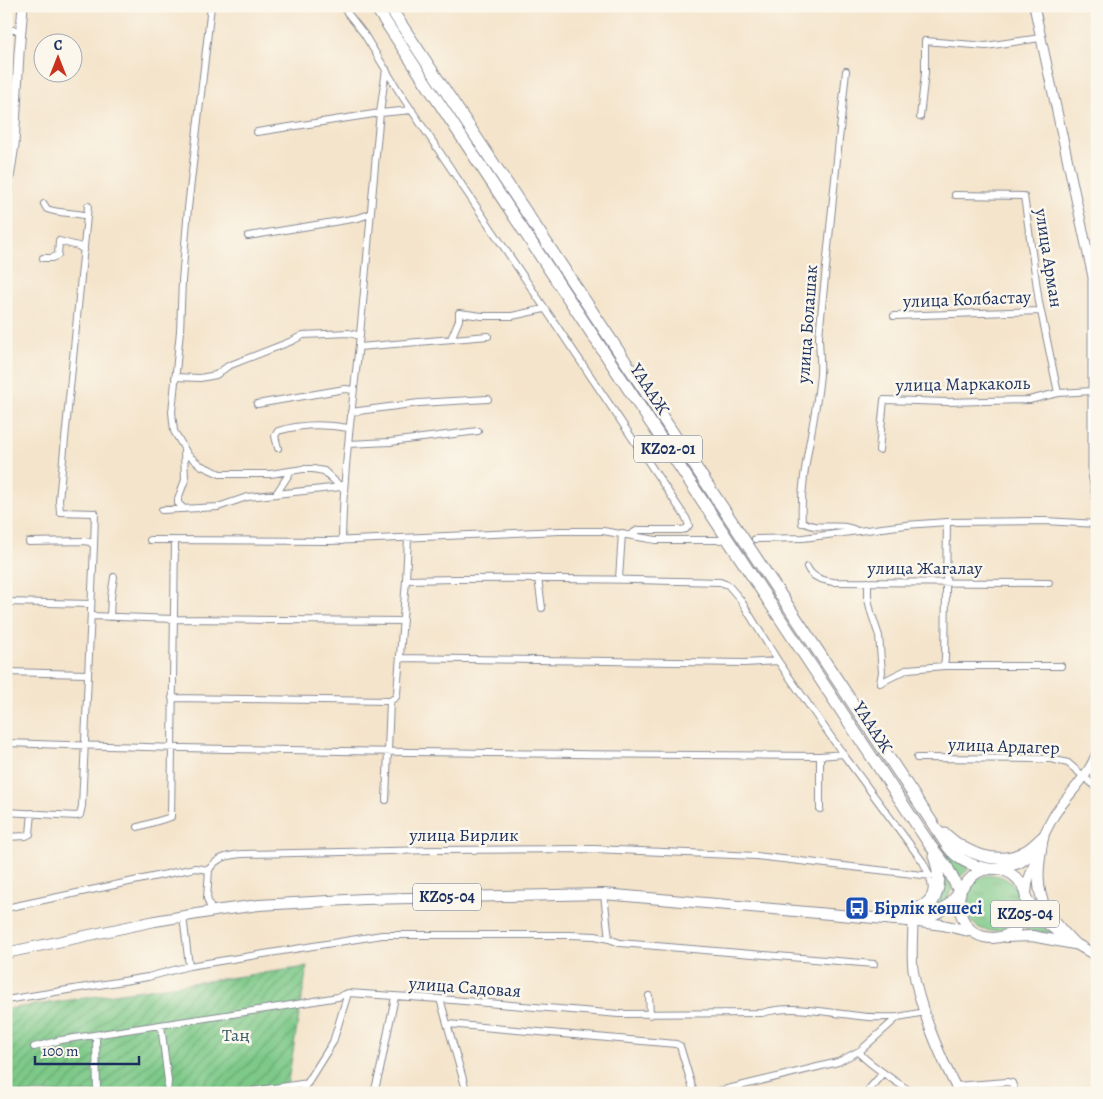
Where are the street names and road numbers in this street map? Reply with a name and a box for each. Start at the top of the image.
street label: улица Арман [1029,206,1069,309]
street label: улица Болашак [791,264,823,385]
street label: улица Колбастау [902,285,1032,313]
street label: ҮАААЖ [624,358,676,420]
street label: улица Маркаколь [895,371,1031,397]
road number: KZ02-01 [634,436,702,462]
street label: улица Жагалау [867,556,983,580]
street label: ҮАААЖ [847,696,899,758]
street label: улица Ардагер [947,732,1060,760]
street label: улица Бирлик [408,823,519,847]
road number: KZ05-04 [413,884,481,910]
road number: KZ05-04 [991,901,1059,928]
street label: улица Садовая [407,971,522,1003]

